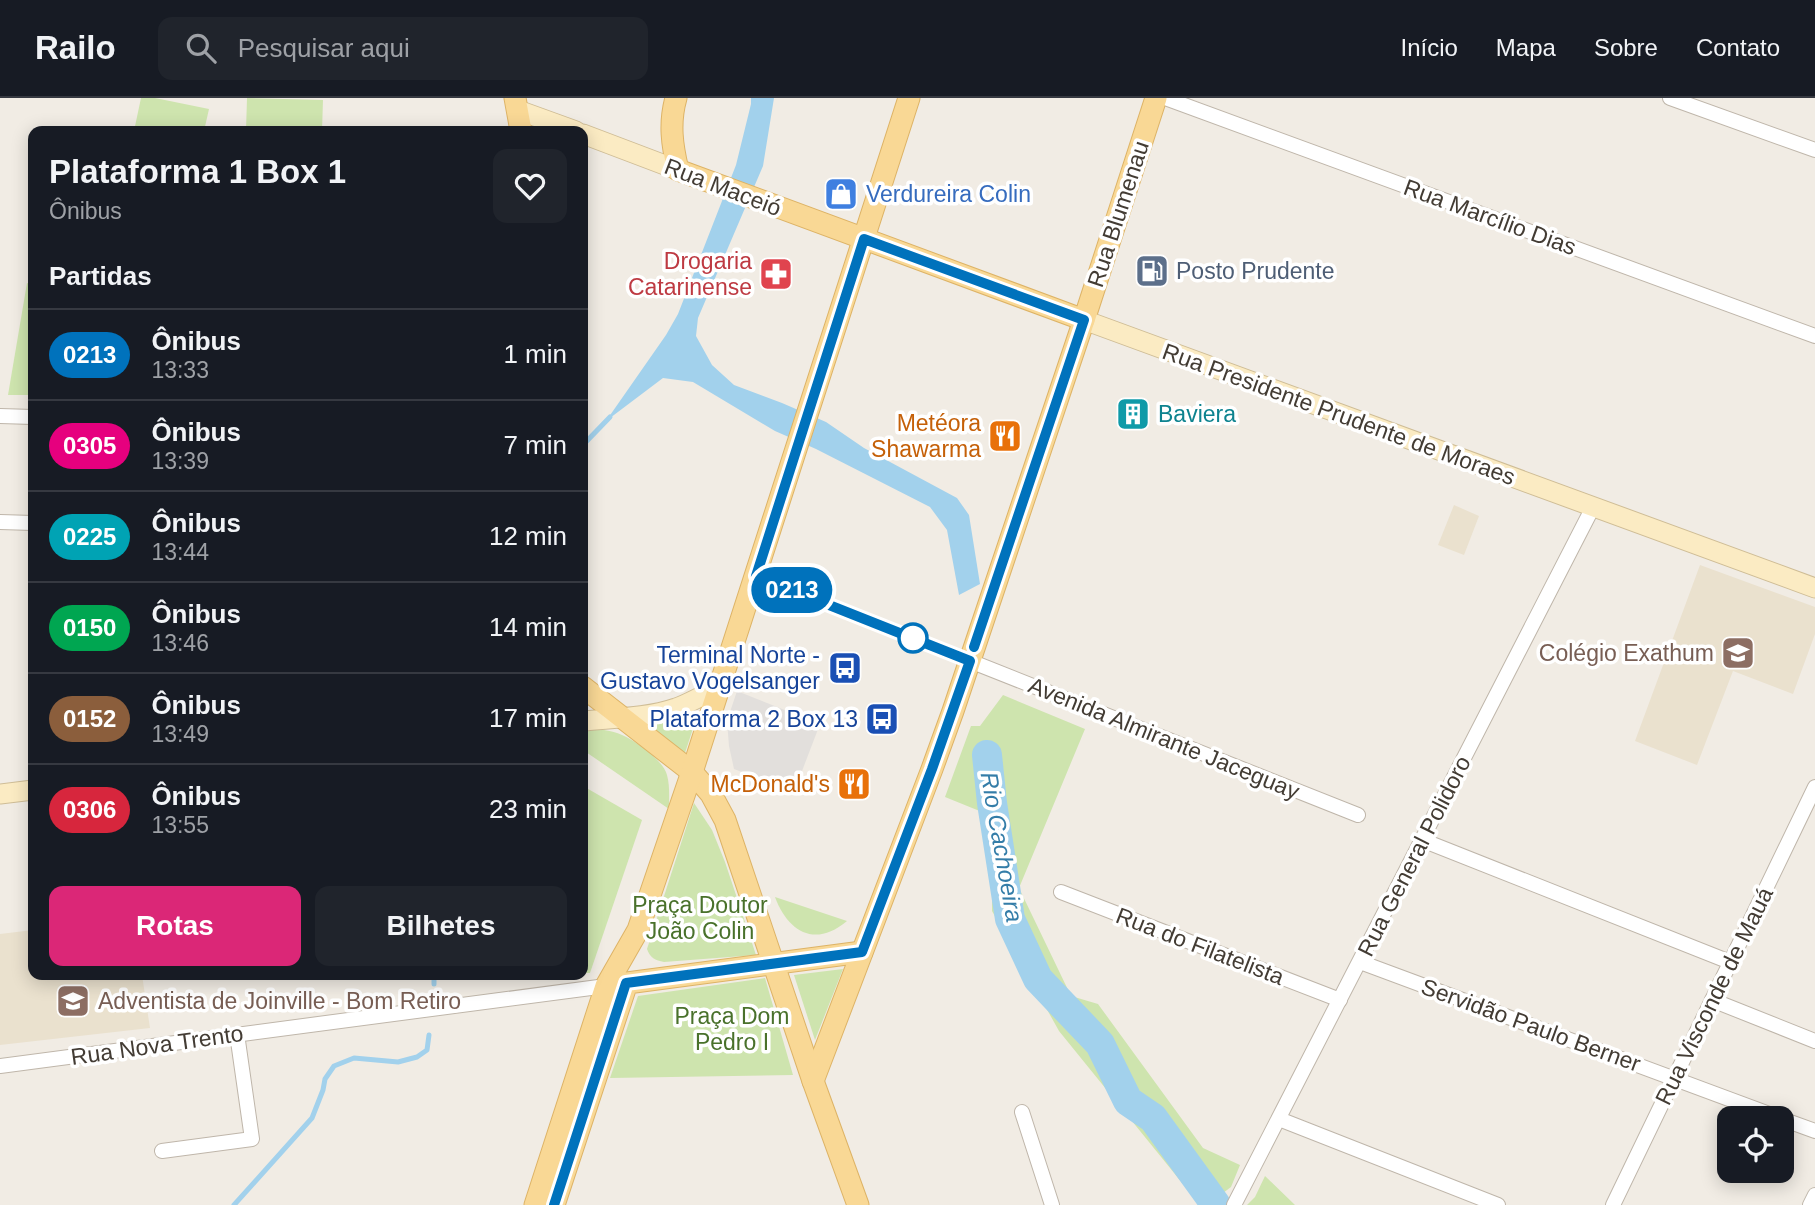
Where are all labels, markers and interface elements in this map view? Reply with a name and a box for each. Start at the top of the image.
search box [158,17,648,80]
text: Railo [35,29,116,66]
icon: search [182,29,220,67]
text: Pesquisar aqui [238,33,410,63]
text: Início [1400,34,1458,61]
text: Mapa [1496,34,1556,61]
text: Sobre [1594,34,1658,61]
text: Contato [1696,34,1780,61]
street label: Rua Blumenau [1082,138,1154,290]
button: heart [493,149,567,223]
text: Plataforma 1 Box 1 [49,153,346,190]
street label: Rua Maceió [661,153,785,221]
street label: Rua Marcílio Dias [1400,174,1580,260]
shop icon: Verdureira Colin [822,175,860,213]
place label: Verdureira Colin [866,181,1031,207]
text: Ônibus [49,198,122,224]
place label: Drogaria Catarinense [628,248,752,300]
fuel station icon: Posto Prudente [1133,252,1171,290]
pharmacy icon: Drogaria Catarinense [757,255,795,293]
place label: Posto Prudente [1176,258,1335,284]
text: Partidas [49,261,152,291]
text: Ônibus [151,326,241,356]
street label: Rua Presidente Prudente de Moraes [1159,338,1519,490]
text: 1 min [503,339,567,369]
text: 0213 [63,341,116,368]
text: 13:33 [151,357,209,383]
building icon: Baviera [1114,395,1152,433]
place label: Baviera [1158,401,1236,427]
place label: Metéora Shawarma [871,410,981,462]
text: Ônibus [151,417,241,447]
restaurant icon: Metéora Shawarma [986,417,1024,455]
text: 7 min [503,430,567,460]
text: 0305 [63,432,116,459]
text: 13:39 [151,448,209,474]
text: Ônibus [151,508,241,538]
text: 12 min [489,521,567,551]
text: 0225 [63,523,116,550]
text: 13:44 [151,539,209,565]
line badge: 0213 [743,567,841,613]
text: 0213 [765,576,819,603]
text: Ônibus [151,599,241,629]
text: 14 min [489,612,567,642]
text: 0150 [63,614,116,641]
unlabelled marker [898,623,928,653]
text: 13:46 [151,630,209,656]
school or university icon: Colégio Exathum [1719,634,1757,672]
place label: Colégio Exathum [1539,640,1714,666]
place label: Terminal Norte - Gustavo Vogelsanger [600,642,820,694]
bus stop icon: Terminal Norte - Gustavo Vogelsanger [826,649,864,687]
street label: Avenida Almirante Jaceguay [1025,672,1304,805]
text: Ônibus [151,690,241,720]
bus stop icon: Plataforma 2 Box 13 [863,700,901,738]
text: 17 min [489,703,567,733]
text: 0152 [63,705,116,732]
place label: Plataforma 2 Box 13 [650,706,858,732]
text: 13:49 [151,721,209,747]
street label: Rua General Polidoro [1352,752,1476,960]
restaurant icon: McDonald's [835,765,873,803]
water label: Rio Cachoeira [976,770,1028,924]
place label: McDonald's [711,771,830,797]
text: Ônibus [151,781,241,811]
text: 23 min [489,794,567,824]
text: 0306 [63,796,116,823]
text: 13:55 [151,812,209,838]
street label: Rua Visconde de Mauá [1650,883,1778,1109]
button: Rotas [49,886,301,966]
button: Bilhetes [315,886,567,966]
park label: Praça Doutor João Colin [632,892,768,944]
street label: Rua do Filatelista [1112,902,1288,990]
street label: Servidão Paulo Berner [1418,973,1644,1077]
school or university icon: Adventista de Joinville - Bom Retiro [54,982,92,1020]
place label: Adventista de Joinville - Bom Retiro [98,988,461,1014]
park label: Praça Dom Pedro I [674,1003,790,1055]
street label: Rua Nova Trento [69,1020,245,1070]
map controls [1717,1106,1794,1183]
button: locate [1717,1106,1794,1183]

